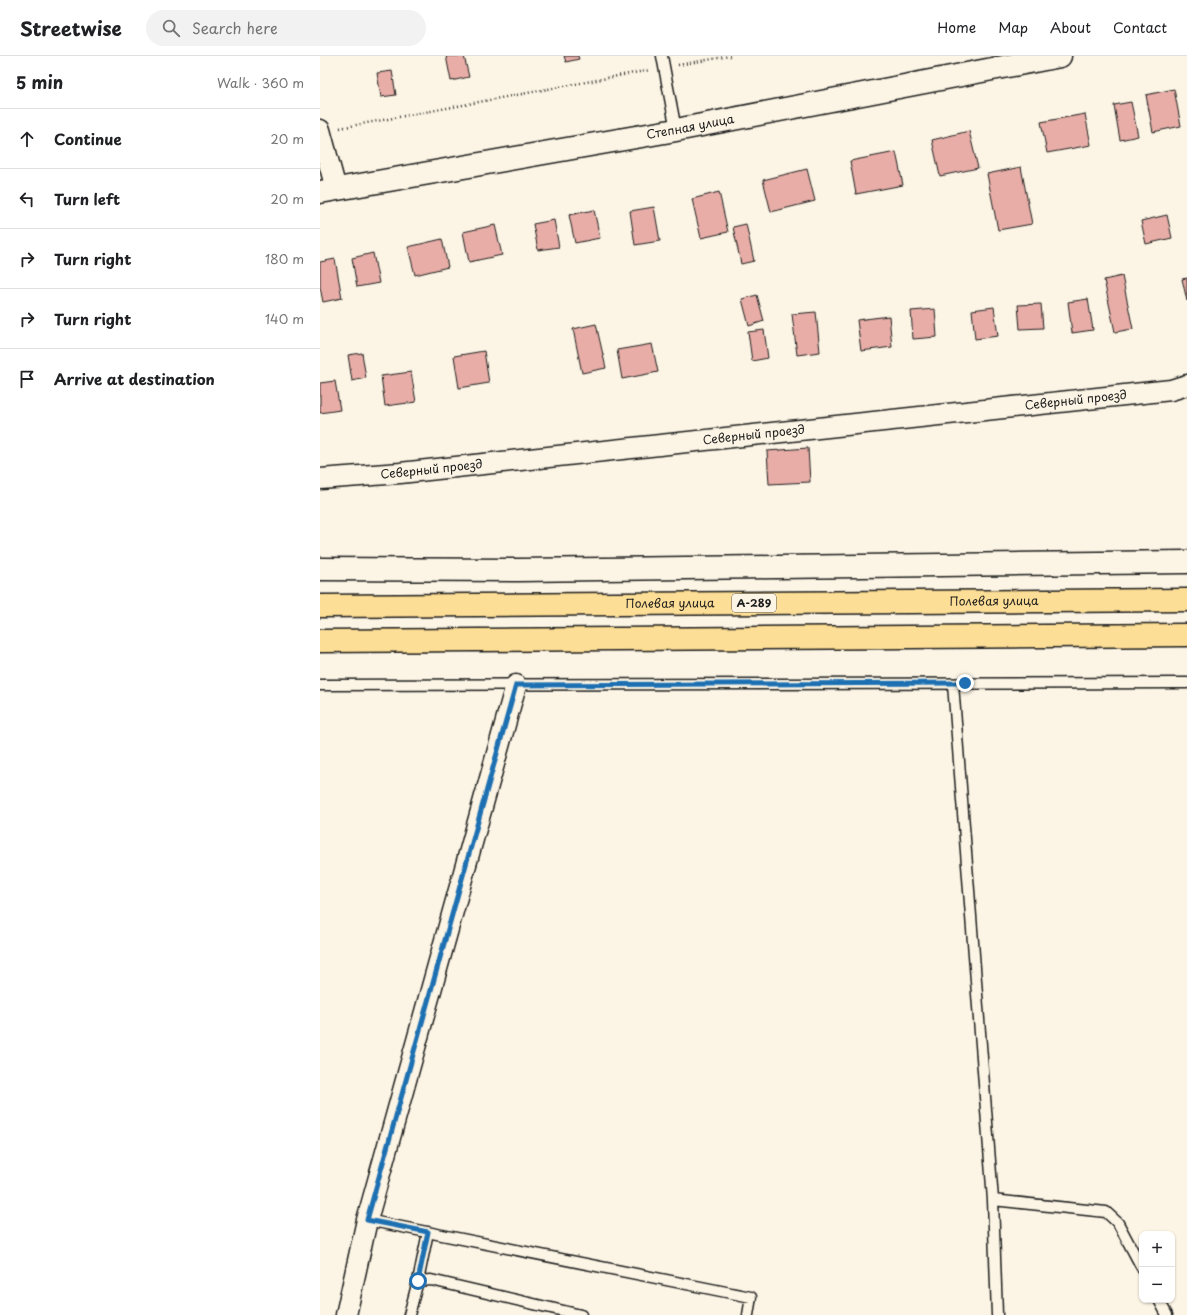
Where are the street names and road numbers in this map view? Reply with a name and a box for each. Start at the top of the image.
street label: Степная улица [645,109,736,143]
street label: Северный проезд [1024,385,1128,414]
street label: Северный проезд [702,419,806,448]
street label: Северный проезд [380,454,483,482]
street label: Полевая улица [949,591,1039,610]
street label: Полевая улица [625,593,715,612]
road number: А-289 [732,594,776,612]

